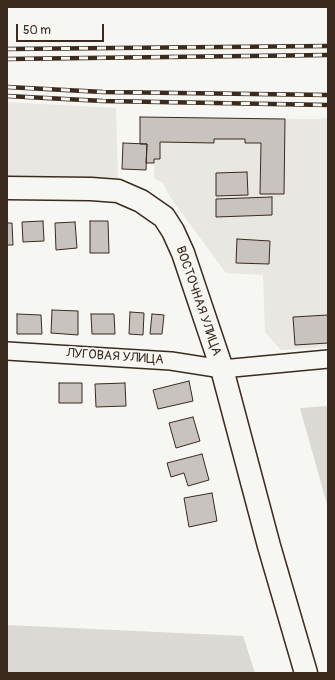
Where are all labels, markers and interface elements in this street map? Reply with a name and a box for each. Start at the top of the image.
scale bar [18,16,106,42]
text: 50 m [23,23,51,38]
street label: ВОСТОЧНАЯ УЛИЦА [172,244,224,358]
street label: ЛУГОВАЯ УЛИЦА [66,346,164,368]

